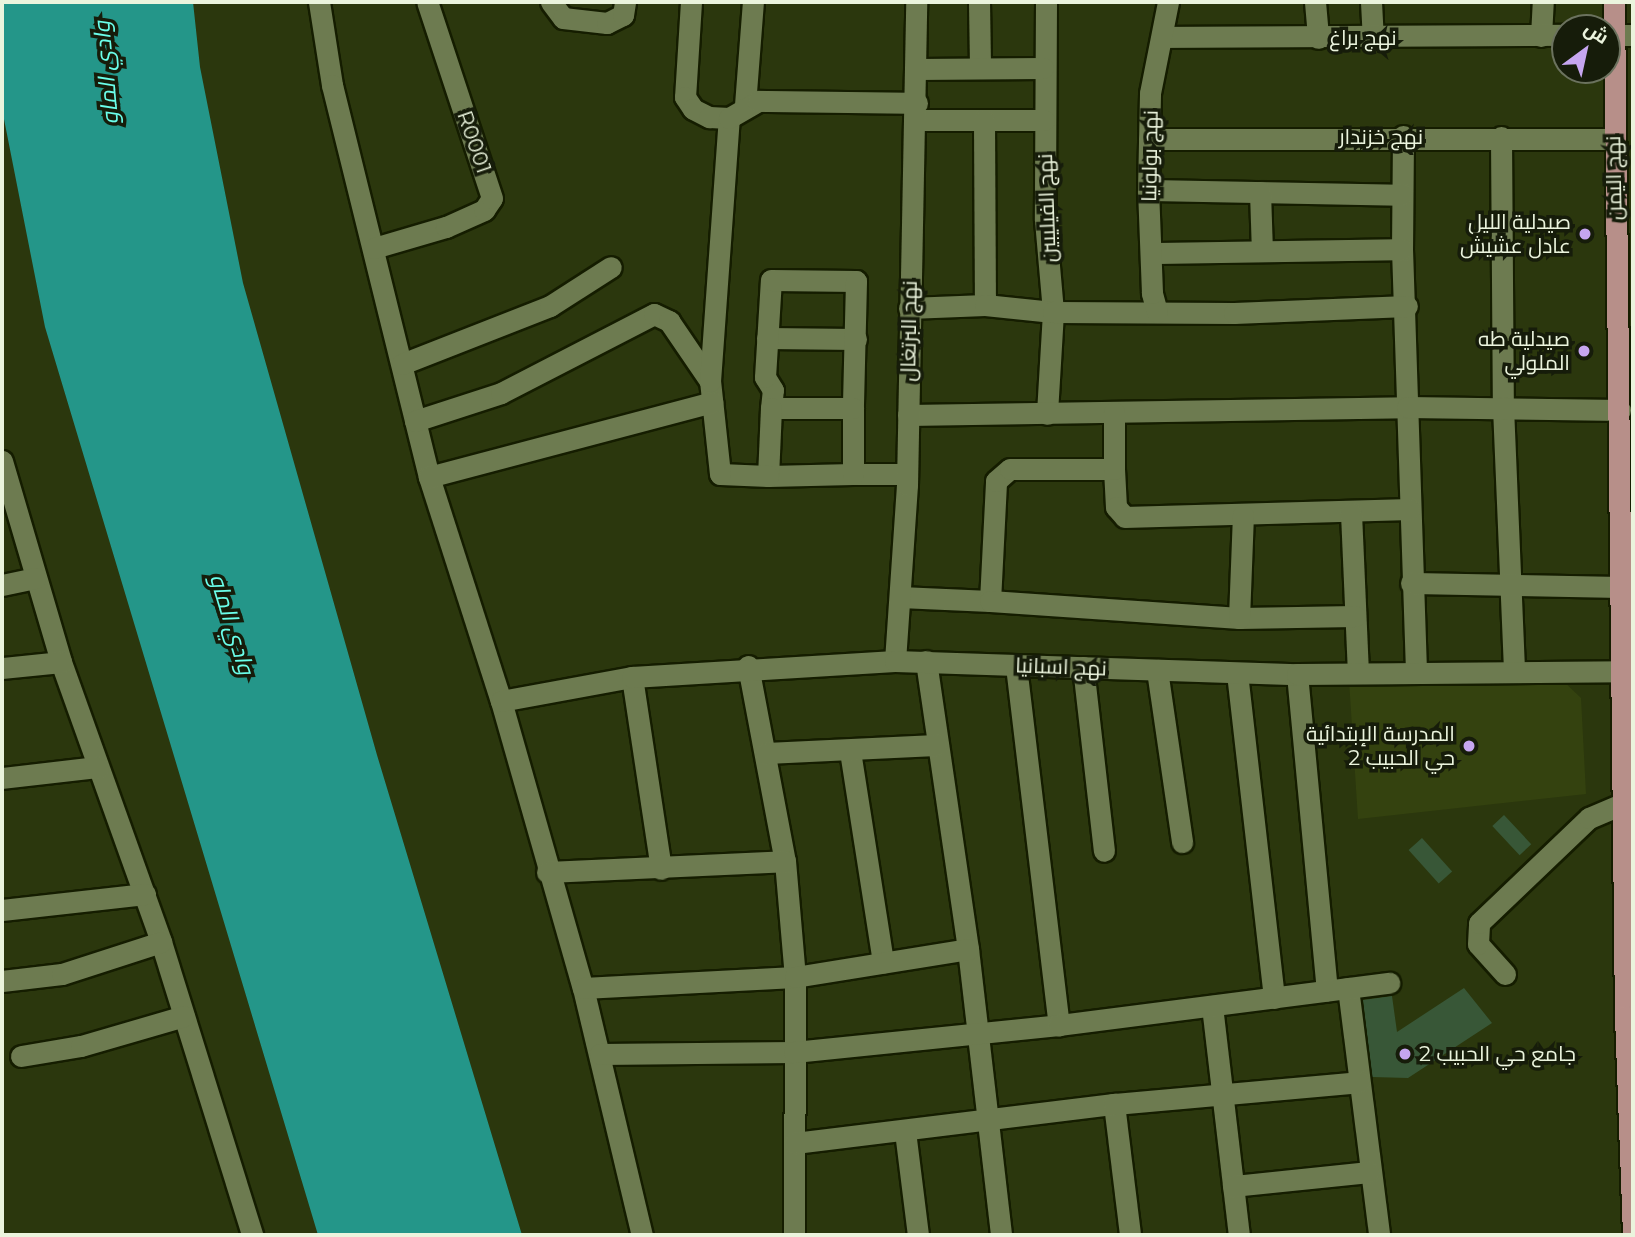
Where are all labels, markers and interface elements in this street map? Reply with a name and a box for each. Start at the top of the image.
north arrow [1551,14,1621,84]
text: ش [1580,16,1613,49]
water label: وادي الماو [88,20,124,126]
street label: نهج براغ [1329,25,1397,51]
street label: R0001 [452,107,496,177]
street label: نهج بولونيا [1137,110,1163,202]
street label: نهج خزندار [1339,124,1423,150]
street label: نهج اليمن [1601,135,1627,221]
street label: نهج الفيليبين [1033,153,1061,263]
place label: صيدلية الليل عادل عشيش [1460,209,1571,259]
marker: صيدلية الليل عادل عشيش [1577,226,1593,242]
street label: نهج البرتغال [896,280,922,382]
place label: صيدلية طه الملولي [1478,326,1570,376]
marker: صيدلية طه الملولي [1576,343,1592,359]
water label: وادي الماو [204,570,260,678]
street label: نهج اسبانيا [1015,653,1107,681]
place label: المدرسة الإبتدائية حي الحبيب 2 [1306,721,1455,771]
marker: المدرسة الإبتدائية حي الحبيب 2 [1461,738,1477,754]
place label: جامع حي الحبيب 2 [1419,1041,1576,1067]
marker: جامع حي الحبيب 2 [1397,1046,1413,1062]

